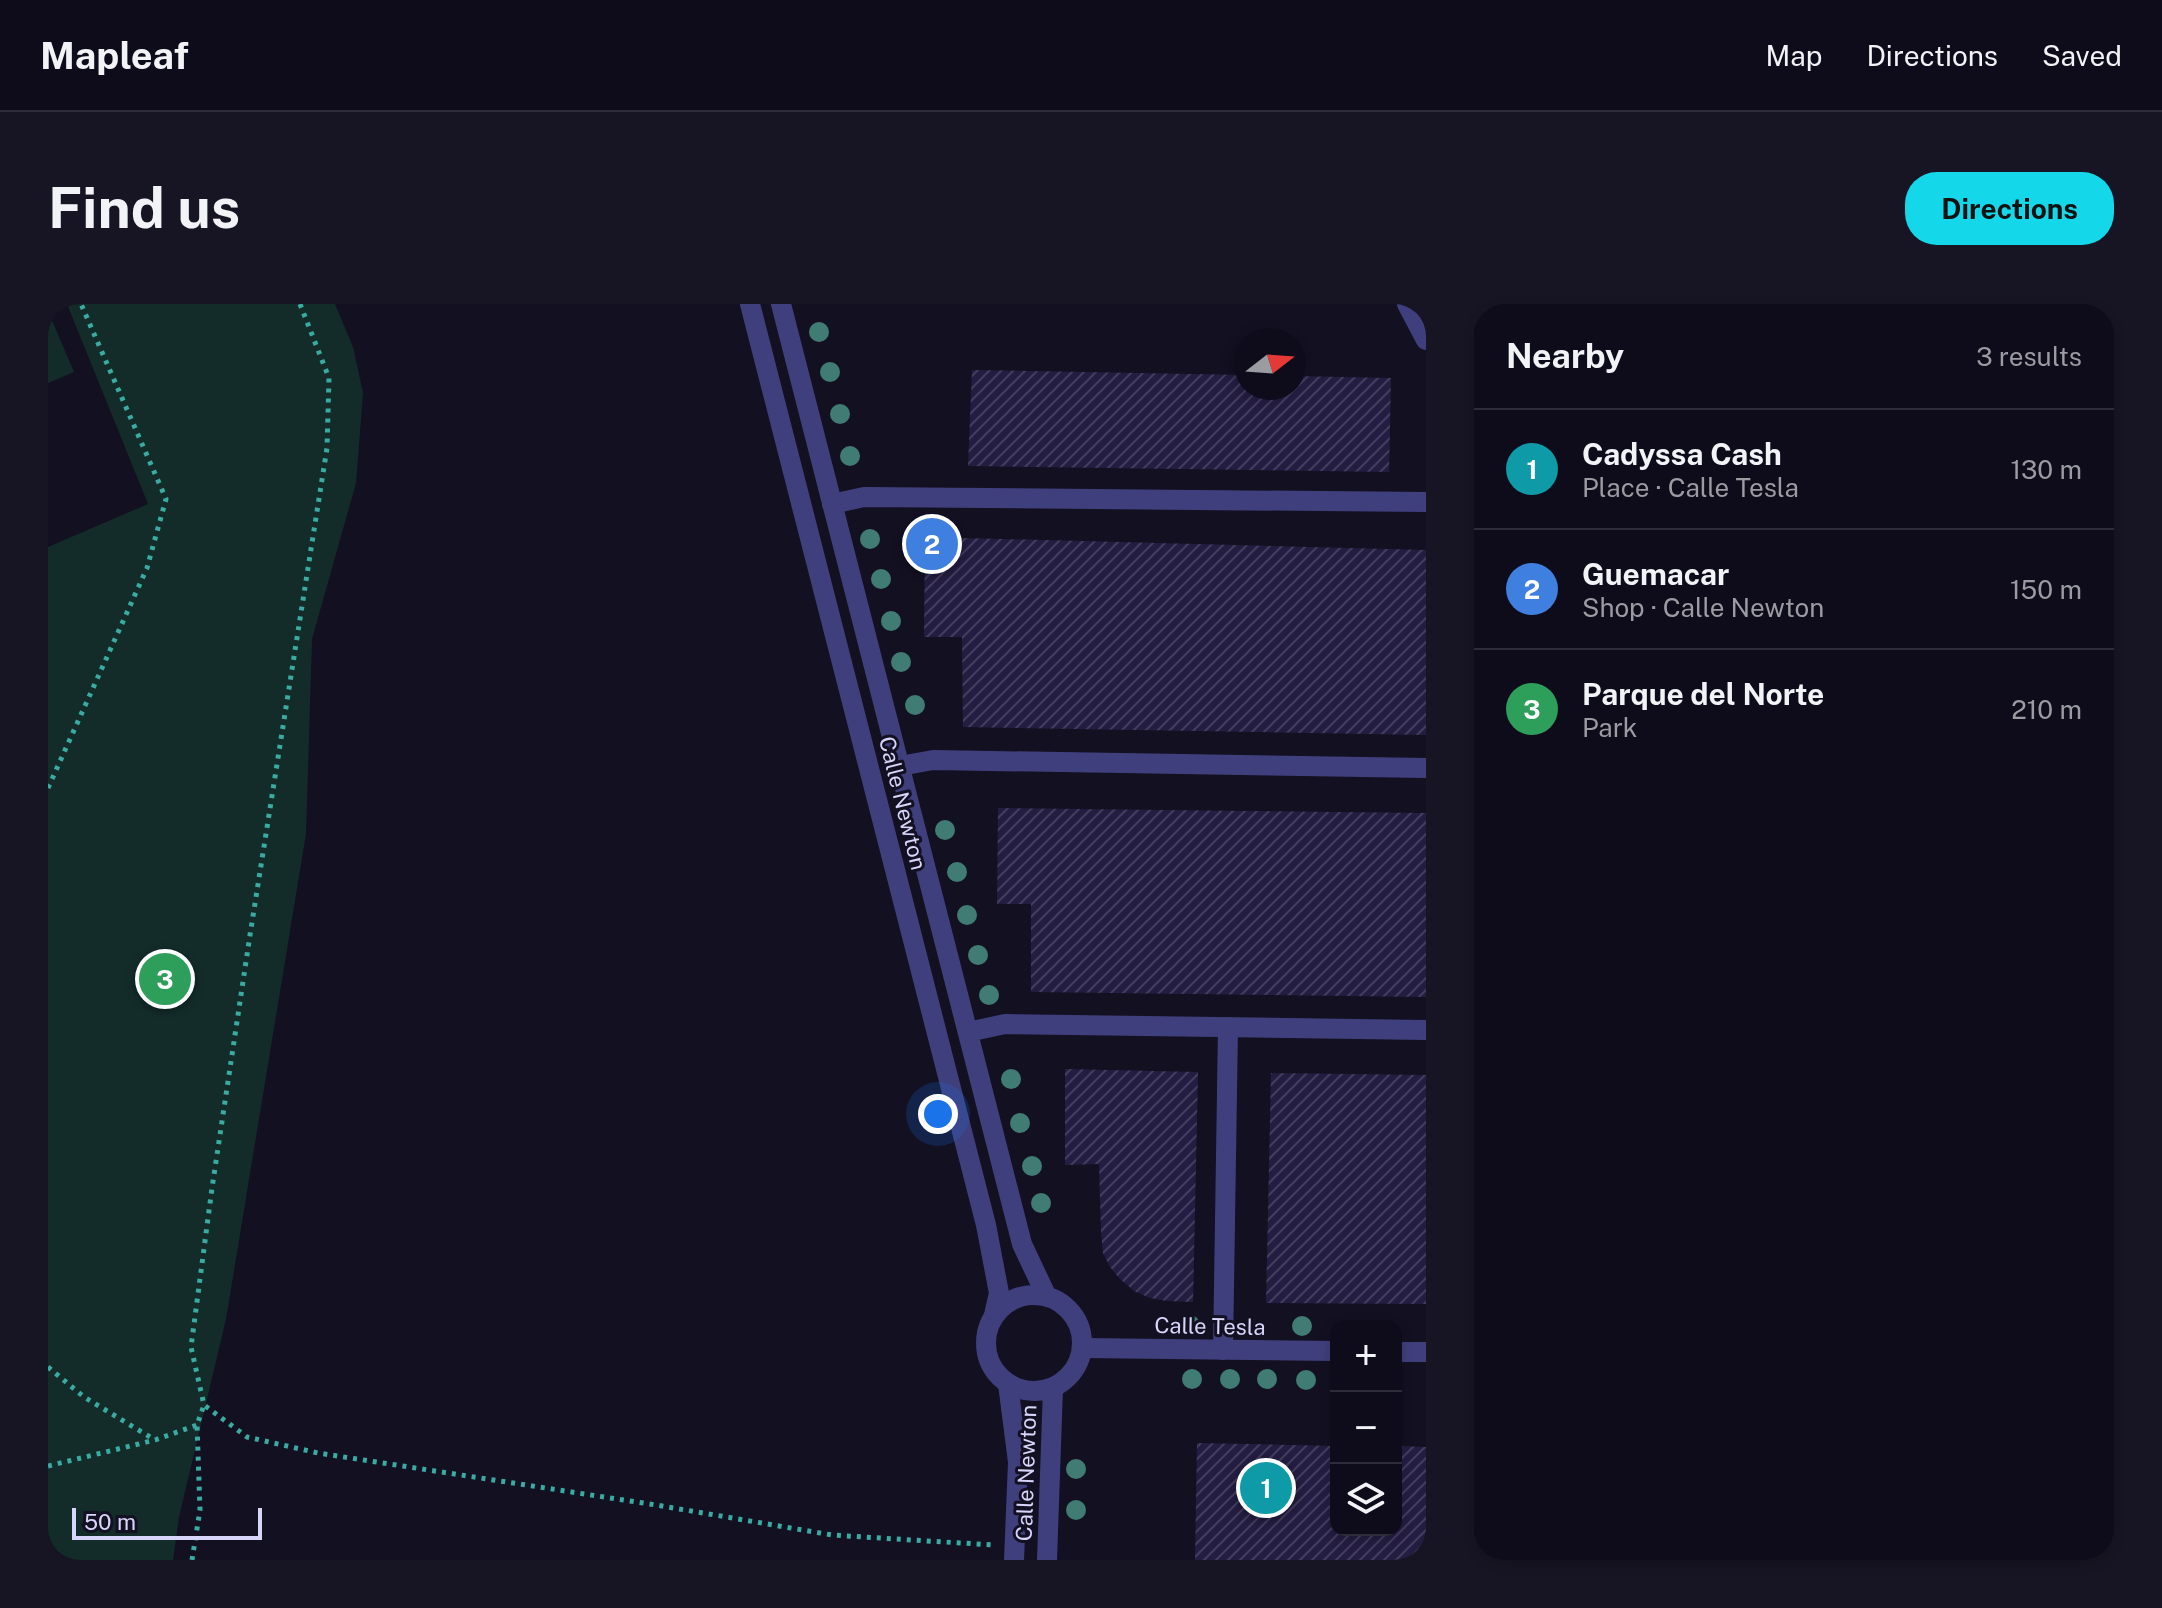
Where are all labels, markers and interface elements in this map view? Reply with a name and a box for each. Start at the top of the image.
text: Mapleaf [40,33,189,78]
text: Map [1766,39,1822,72]
text: Directions [1866,39,1998,72]
text: Saved [2042,39,2122,72]
button: Directions [1905,172,2114,245]
text: Find us [48,175,240,241]
north arrow [1234,328,1306,400]
text: Nearby [1506,336,1624,376]
text: 3 results [1976,341,2082,372]
text: Cadyssa Cash [1582,436,1782,472]
text: 1 [1526,454,1538,485]
text: 130 m [2010,454,2082,485]
text: Place · Calle Tesla [1582,472,1799,503]
pin: 2 [906,514,958,574]
text: Guemacar [1582,556,1729,592]
text: 2 [1524,574,1540,605]
text: 150 m [2010,574,2082,605]
text: Shop · Calle Newton [1582,592,1824,623]
text: Parque del Norte [1582,676,1824,712]
text: 3 [1523,694,1541,725]
text: 210 m [2011,694,2082,725]
text: Park [1582,712,1637,743]
street label: Calle Newton [874,734,932,872]
pin: 3 [139,949,191,1009]
your location [918,1094,958,1134]
street label: Calle Tesla [1154,1312,1266,1340]
map controls [1330,1320,1402,1536]
button: + [1330,1320,1402,1392]
button: − [1330,1392,1402,1464]
street label: Calle Newton [1011,1404,1041,1542]
pin: 1 [1240,1458,1292,1518]
button: layers [1330,1464,1402,1536]
scale bar [72,1504,262,1540]
text: 50 m [84,1509,136,1535]

